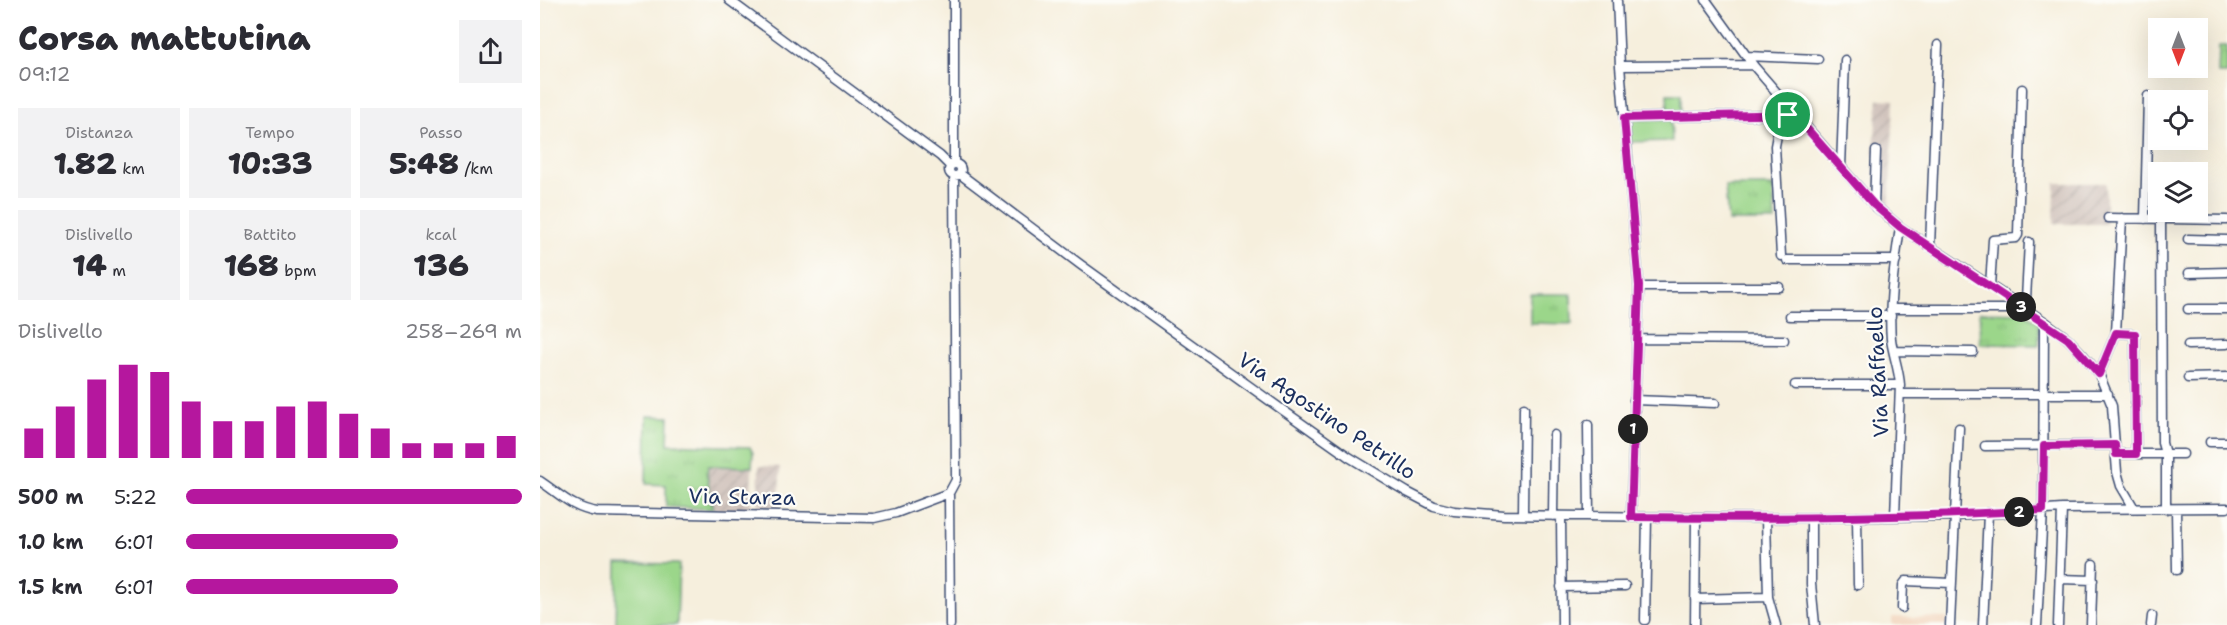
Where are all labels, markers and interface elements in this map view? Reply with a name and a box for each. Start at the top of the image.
text: Corsa mattutina [18,16,311,61]
north arrow [2148,18,2208,78]
map controls [2148,18,2208,222]
button: share [459,20,522,83]
text: 09:12 [18,61,70,87]
pin [1762,89,1813,140]
button: locate [2148,90,2208,150]
icon: arrive [1771,98,1804,131]
text: Distanza [65,122,133,143]
text: Tempo [245,122,295,143]
text: Passo [419,122,463,143]
text: 1.82 [53,143,117,184]
text: 10:33 [228,143,313,184]
text: 5:48 [389,143,459,184]
text: km [117,158,145,179]
text: /km [459,158,493,179]
button: layers [2148,162,2208,222]
text: Dislivello [65,224,133,245]
text: Battito [244,224,296,245]
text: kcal [425,224,457,245]
text: 14 [72,245,107,286]
text: 168 [223,245,279,286]
text: 136 [413,245,469,286]
text: m [107,260,126,281]
text: bpm [279,260,317,281]
pin: 3 [2006,292,2036,322]
text: 3 [2015,296,2027,317]
street label: Via Raffaello [1861,306,1895,438]
text: Dislivello [18,318,103,344]
text: 258–269 m [405,318,522,344]
street label: Via Agostino Petrillo [1232,346,1422,486]
pin: 1 [1618,414,1648,444]
text: 1 [1629,418,1637,439]
street label: Via Starza [688,482,796,512]
text: 500 m [18,484,84,510]
text: 5:22 [114,484,157,510]
pin: 2 [2004,497,2034,527]
text: 2 [2013,501,2025,522]
text: 1.0 km [18,529,83,555]
text: 6:01 [114,529,154,555]
text: 1.5 km [18,574,82,600]
text: 6:01 [114,574,154,600]

